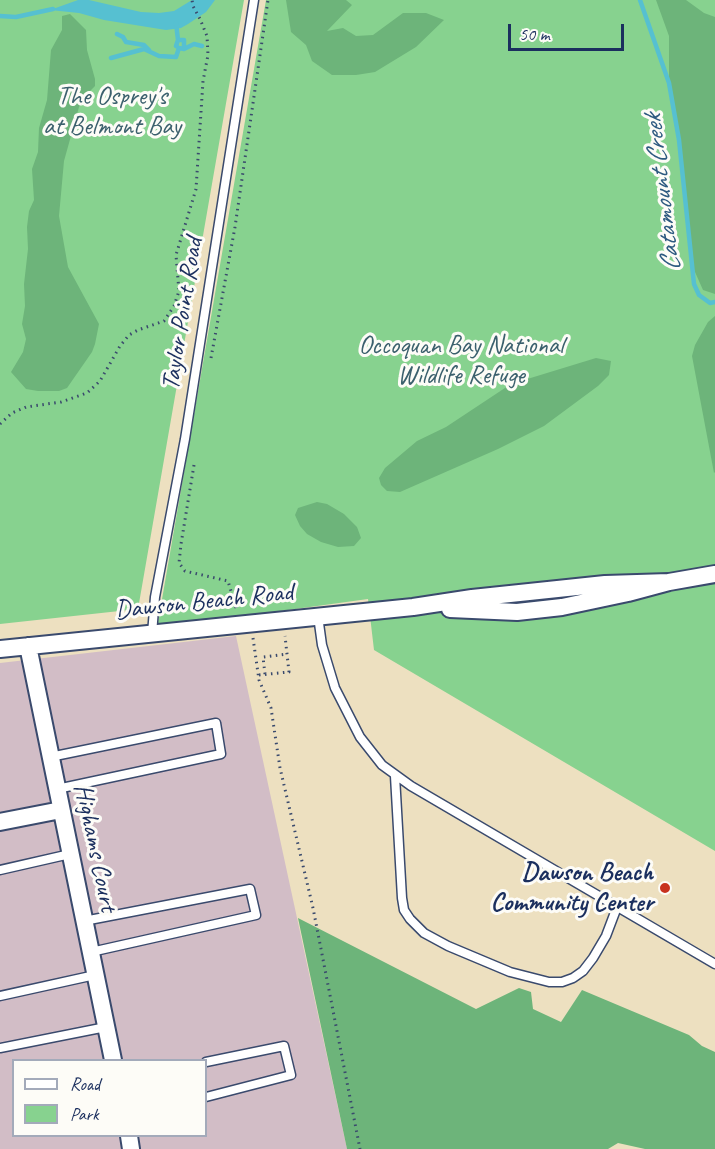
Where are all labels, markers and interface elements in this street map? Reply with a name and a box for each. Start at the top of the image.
scale bar [511,12,626,50]
text: 50 m [519,23,550,45]
park label: The Osprey's at Belmont Bay [43,81,181,142]
water label: Catamount Creek [637,113,689,273]
street label: Taylor Point Road [156,236,210,392]
park label: Occoquan Bay National Wildlife Refuge [358,330,564,392]
street label: Dawson Beach Road [113,577,295,627]
street label: Highams Court [66,781,124,915]
place label: Dawson Beach Community Center [490,857,653,918]
marker: Dawson Beach Community Center [658,881,672,895]
legend [12,1059,207,1137]
text: Road [70,1073,100,1095]
text: Park [70,1103,99,1125]

